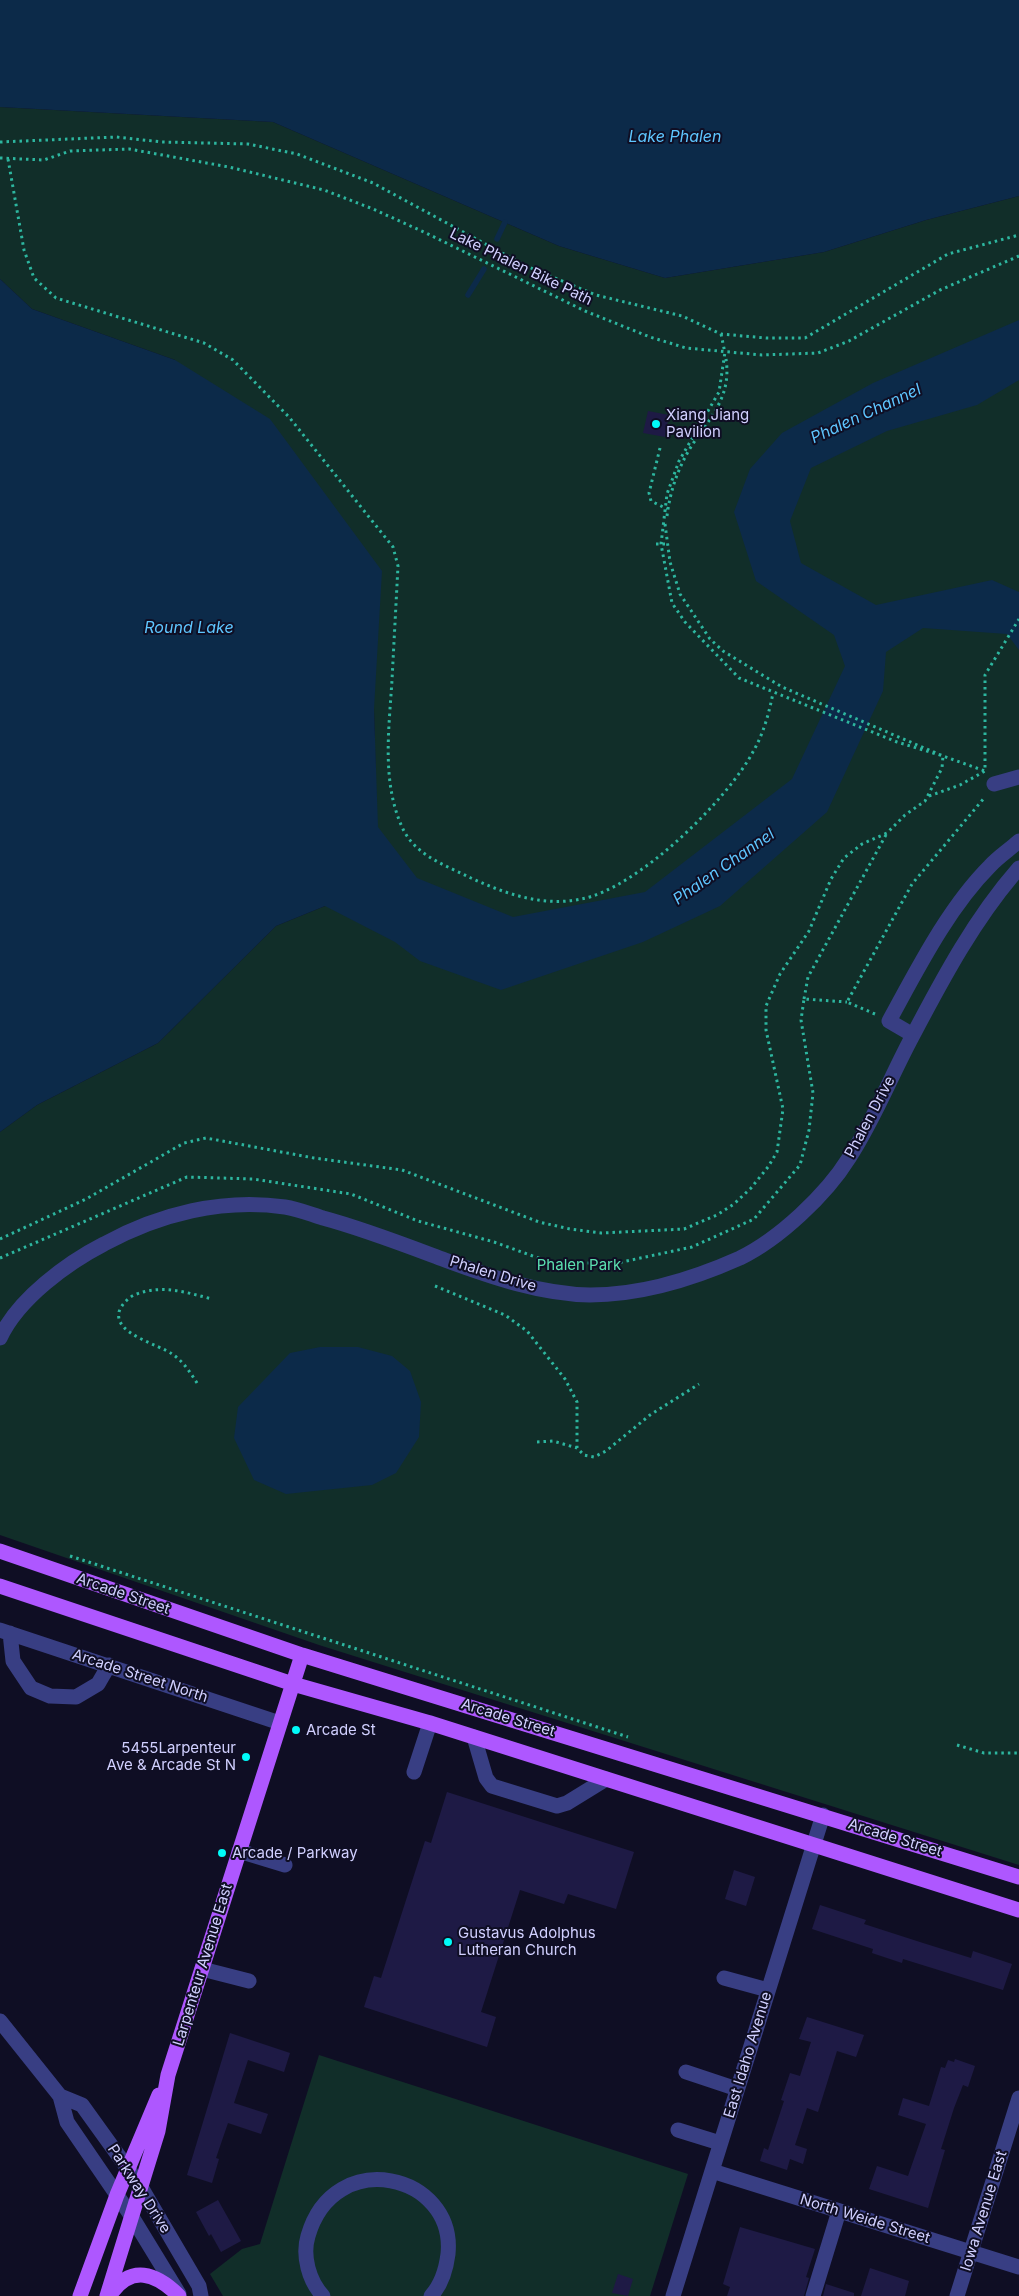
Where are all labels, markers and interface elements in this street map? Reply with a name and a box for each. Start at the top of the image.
water label: Lake Phalen [628,127,722,147]
street label: Lake Phalen Bike Path [447,225,595,309]
water label: Phalen Channel [808,380,924,448]
place label: Xiang Jiang Pavilion [666,406,749,441]
marker: Xiang Jiang Pavilion [650,418,662,430]
water label: Round Lake [144,618,234,638]
water label: Phalen Channel [670,825,778,909]
street label: Phalen Drive [841,1073,899,1161]
street label: Phalen Drive [448,1252,538,1296]
park label: Phalen Park [537,1256,621,1274]
street label: Arcade Street [74,1570,172,1618]
street label: Arcade Street North [70,1646,210,1706]
street label: Arcade Street [459,1695,557,1741]
place label: Arcade St [306,1721,376,1739]
marker: Arcade St [290,1724,302,1736]
place label: 5455Larpenteur Ave & Arcade St N [107,1739,236,1774]
marker: 5455Larpenteur Ave & Arcade St N [240,1751,252,1763]
street label: Arcade Street [846,1815,944,1861]
place label: Arcade / Parkway [232,1844,358,1862]
marker: Arcade / Parkway [216,1847,228,1859]
street label: Larpenteur Avenue East [170,1882,236,2048]
place label: Gustavus Adolphus Lutheran Church [458,1924,596,1959]
marker: Gustavus Adolphus Lutheran Church [442,1936,454,1948]
street label: East Idaho Avenue [720,1990,776,2120]
street label: Parkway Drive [104,2141,174,2237]
street label: Iowa Avenue East [957,2149,1011,2273]
street label: North Weide Street [798,2191,932,2247]

